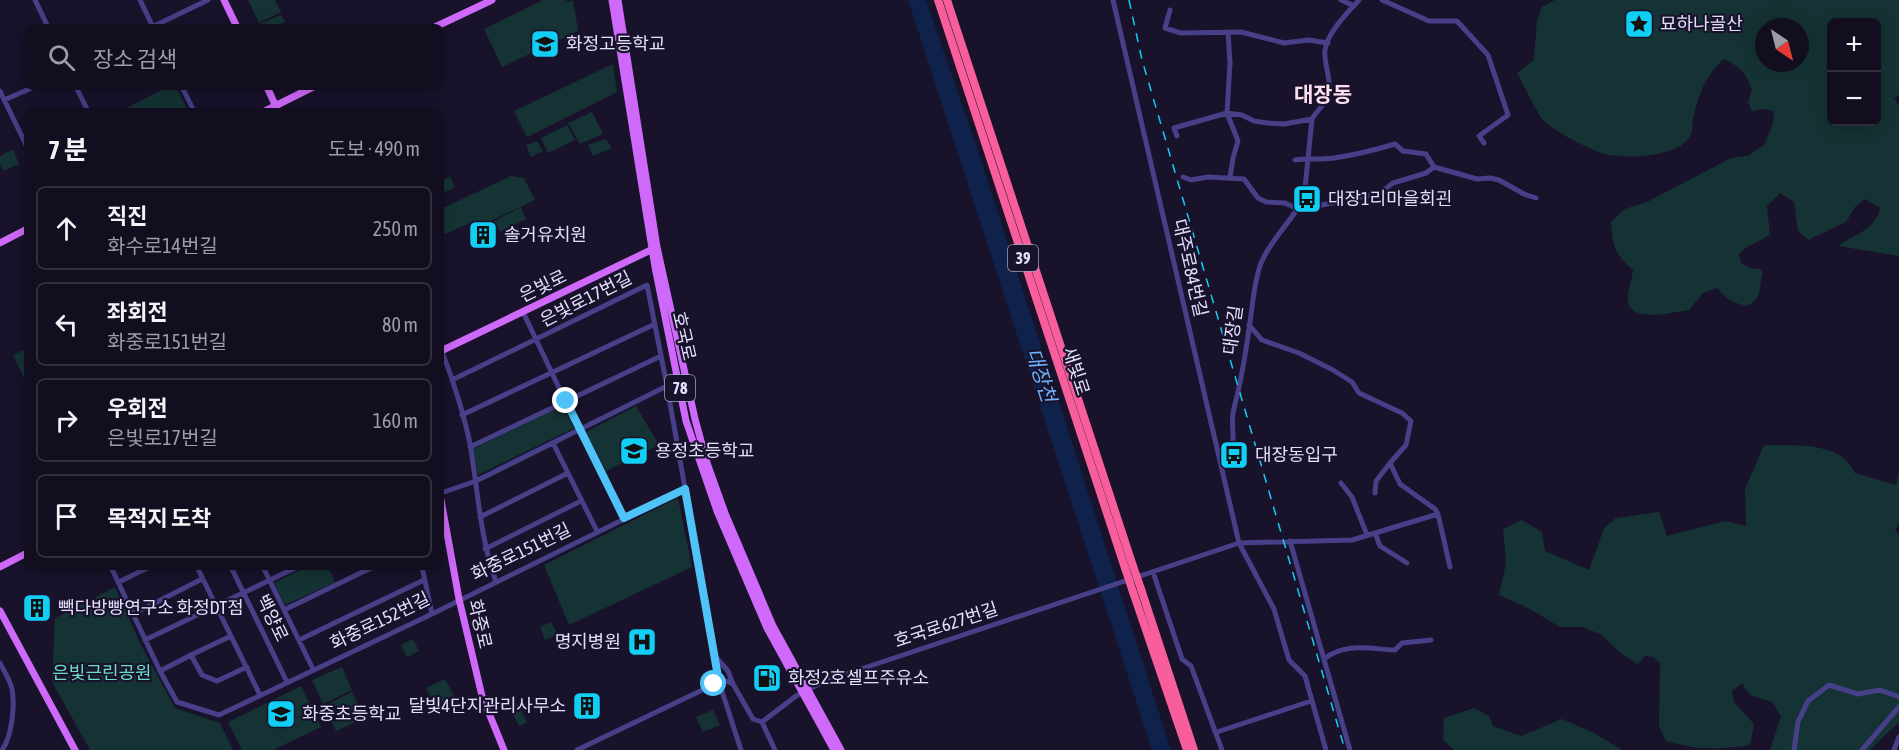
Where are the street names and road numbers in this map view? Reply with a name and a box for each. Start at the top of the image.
street label: 대주로84번길 [1169,217,1212,319]
road number: 39 [1008,245,1038,271]
street label: 은빛로 [516,265,570,306]
street label: 은빛로17번길 [537,267,635,331]
street label: 대장길 [1219,304,1246,356]
street label: 호국로 [669,309,700,362]
street label: 새빛로 [1059,344,1094,398]
road number: 78 [665,375,695,401]
street label: 화중로151번길 [468,518,574,585]
street label: 화중로152번길 [327,587,433,654]
street label: 백양로 [252,591,293,645]
street label: 화중로 [465,597,496,650]
street label: 호국로627번길 [891,598,1001,651]

